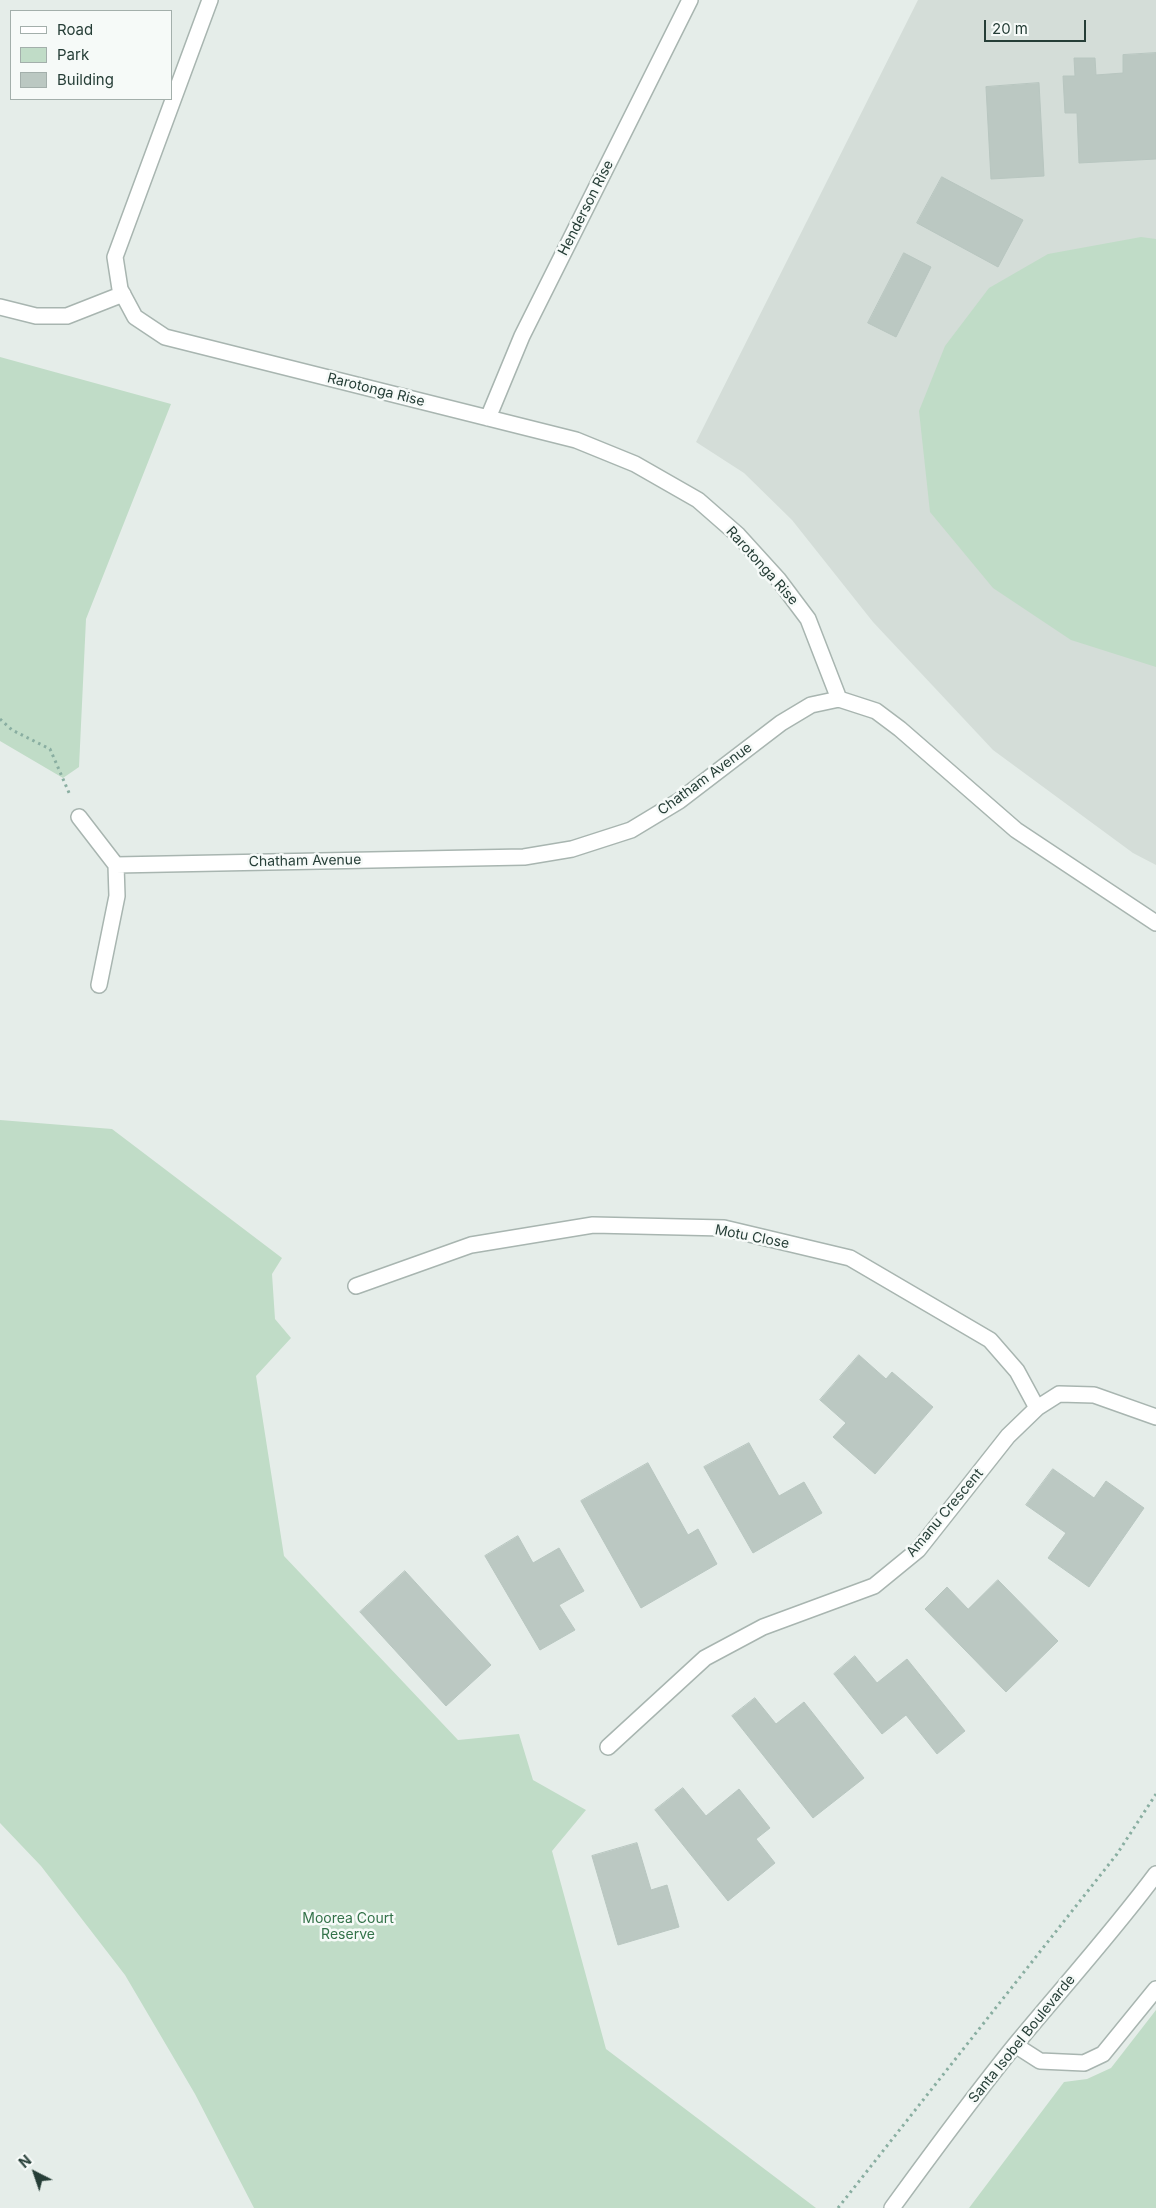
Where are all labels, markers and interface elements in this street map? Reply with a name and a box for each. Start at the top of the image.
legend [10,10,172,100]
scale bar [986,10,1088,42]
text: 20 m [992,19,1028,38]
text: Road [57,20,93,39]
text: Park [57,45,89,64]
text: Building [57,70,114,89]
street label: Henderson Rise [555,158,617,258]
street label: Rarotonga Rise [326,370,426,410]
street label: Rarotonga Rise [722,523,802,609]
street label: Chatham Avenue [655,739,755,819]
street label: Chatham Avenue [249,852,361,870]
street label: Motu Close [713,1222,791,1252]
street label: Amanu Crescent [903,1465,987,1561]
park label: Moorea Court Reserve [302,1911,394,1944]
street label: Santa Isobel Boulevarde [965,1972,1079,2106]
north arrow [10,2148,60,2198]
text: N [15,2151,34,2171]

